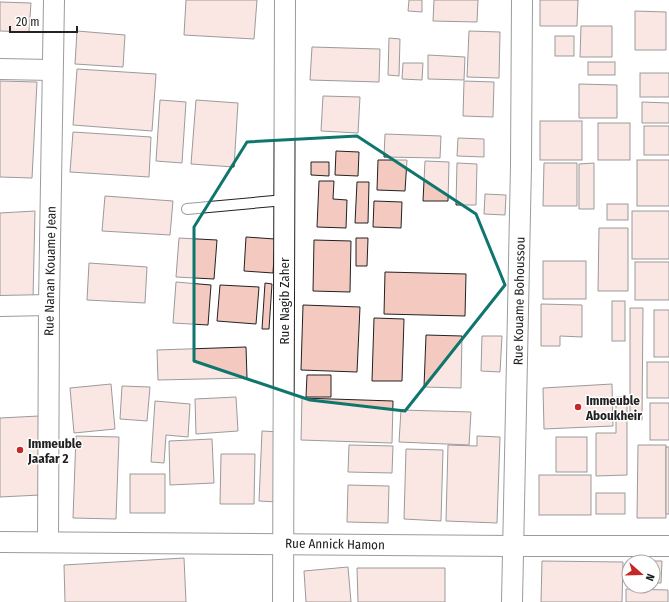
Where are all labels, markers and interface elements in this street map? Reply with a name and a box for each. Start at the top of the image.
scale bar [10,8,77,34]
text: 20 m [16,15,40,29]
street label: Rue Nanan Kouame Jean [41,206,59,336]
street label: Rue Kouame Bohoussou [510,237,528,365]
street label: Rue Nagib Zaher [277,257,292,344]
place label: Immeuble Aboukheir [585,393,642,423]
marker: Immeuble Aboukheir [573,402,583,412]
place label: Immeuble Jaafar 2 [27,436,82,466]
marker: Immeuble Jaafar 2 [15,445,25,455]
street label: Rue Annick Hamon [285,536,385,552]
north arrow [621,554,661,594]
text: N [643,572,657,583]

